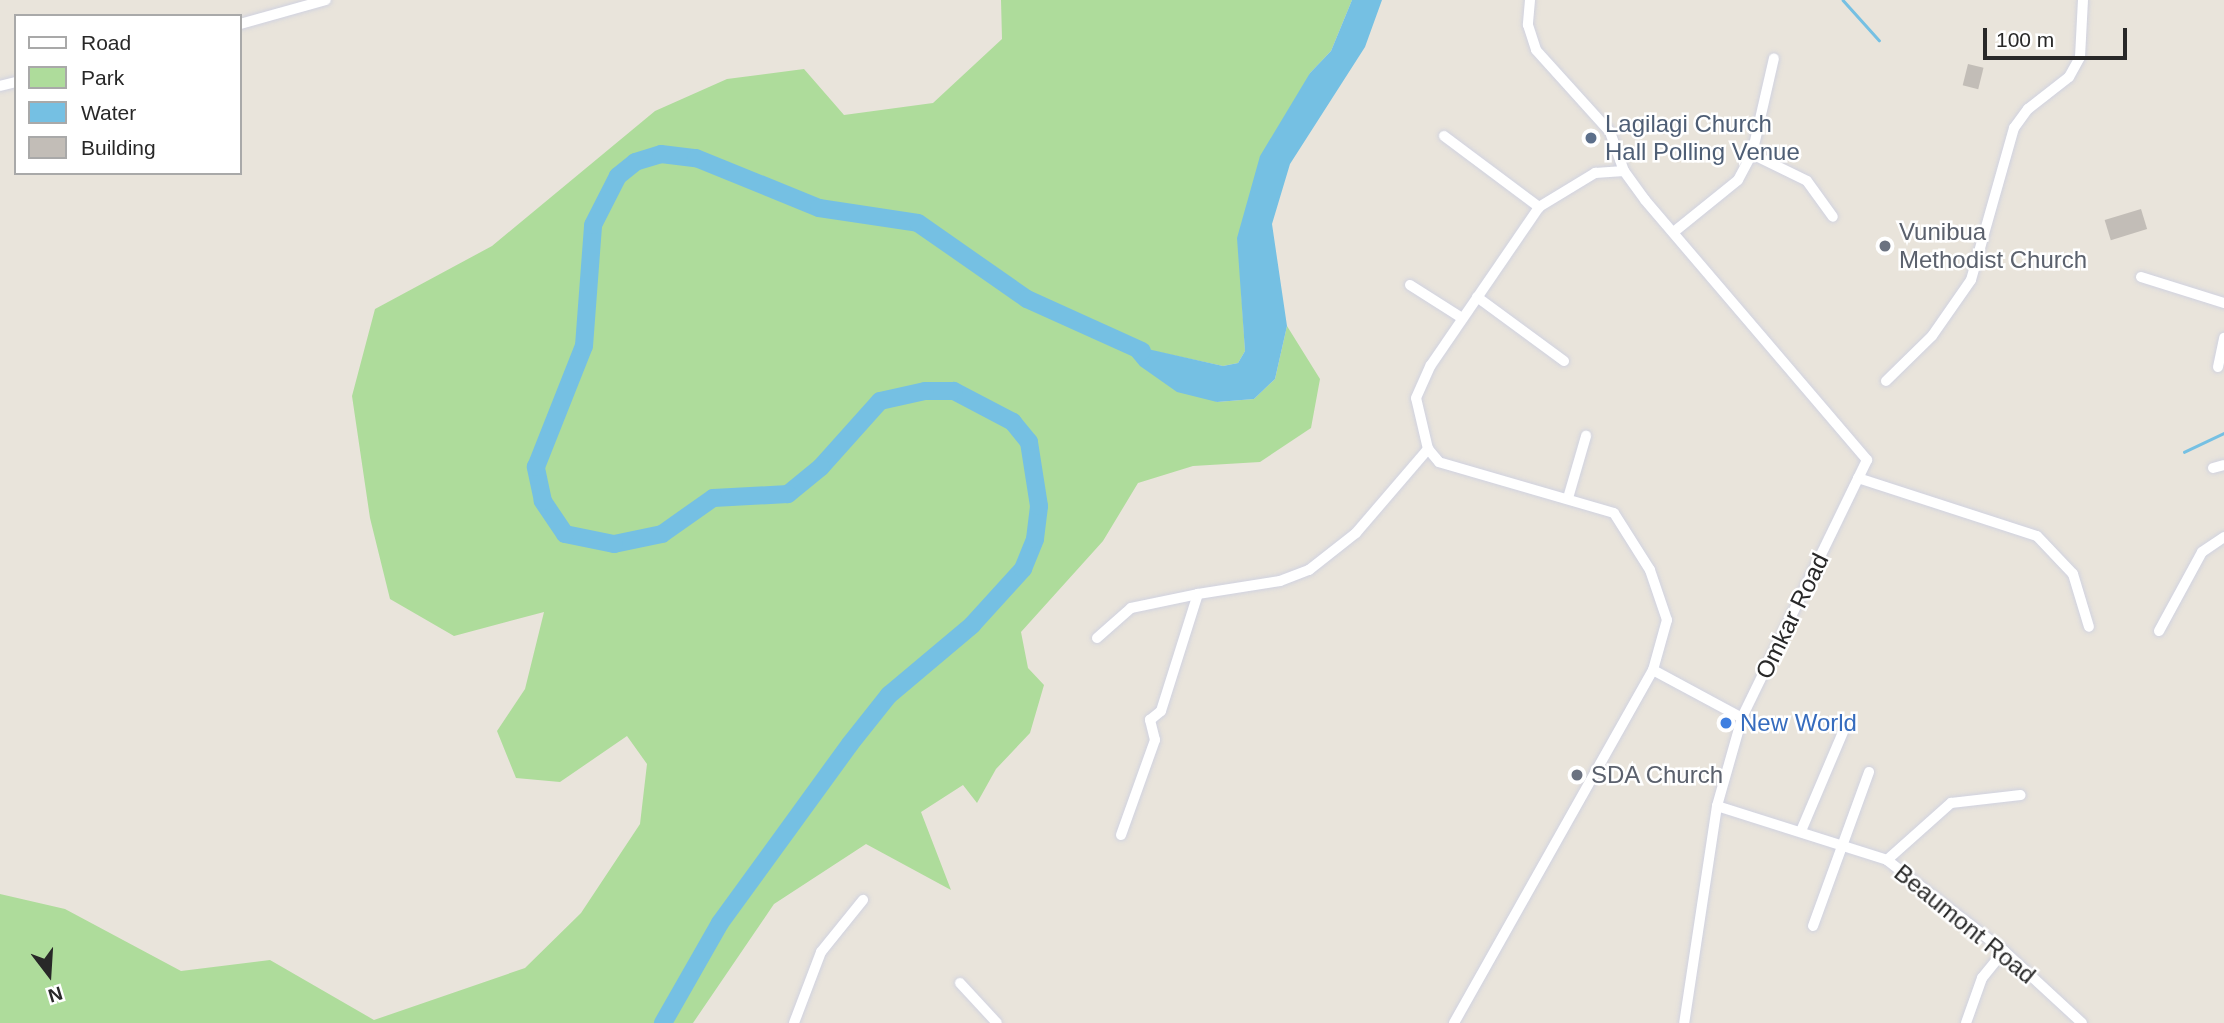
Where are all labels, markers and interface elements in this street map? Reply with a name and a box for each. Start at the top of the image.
legend [14,14,242,175]
scale bar [1986,14,2130,58]
text: 100 m [1996,28,2054,51]
text: Road [81,31,131,54]
text: Park [81,66,124,89]
text: Water [81,101,136,124]
place label: Lagilagi Church Hall Polling Venue [1605,110,1800,166]
marker: Lagilagi Church Hall Polling Venue [1583,130,1599,146]
text: Building [81,136,156,159]
place label: Vunibua Methodist Church [1899,218,2087,274]
marker: Vunibua Methodist Church [1877,238,1893,254]
street label: Omkar Road [1749,549,1835,683]
place label: New World [1740,709,1857,737]
marker: New World [1718,715,1734,731]
place label: SDA Church [1591,761,1724,789]
marker: SDA Church [1569,767,1585,783]
street label: Beaumont Road [1889,858,2041,990]
north arrow [14,939,84,1009]
text: N [46,983,65,1007]

